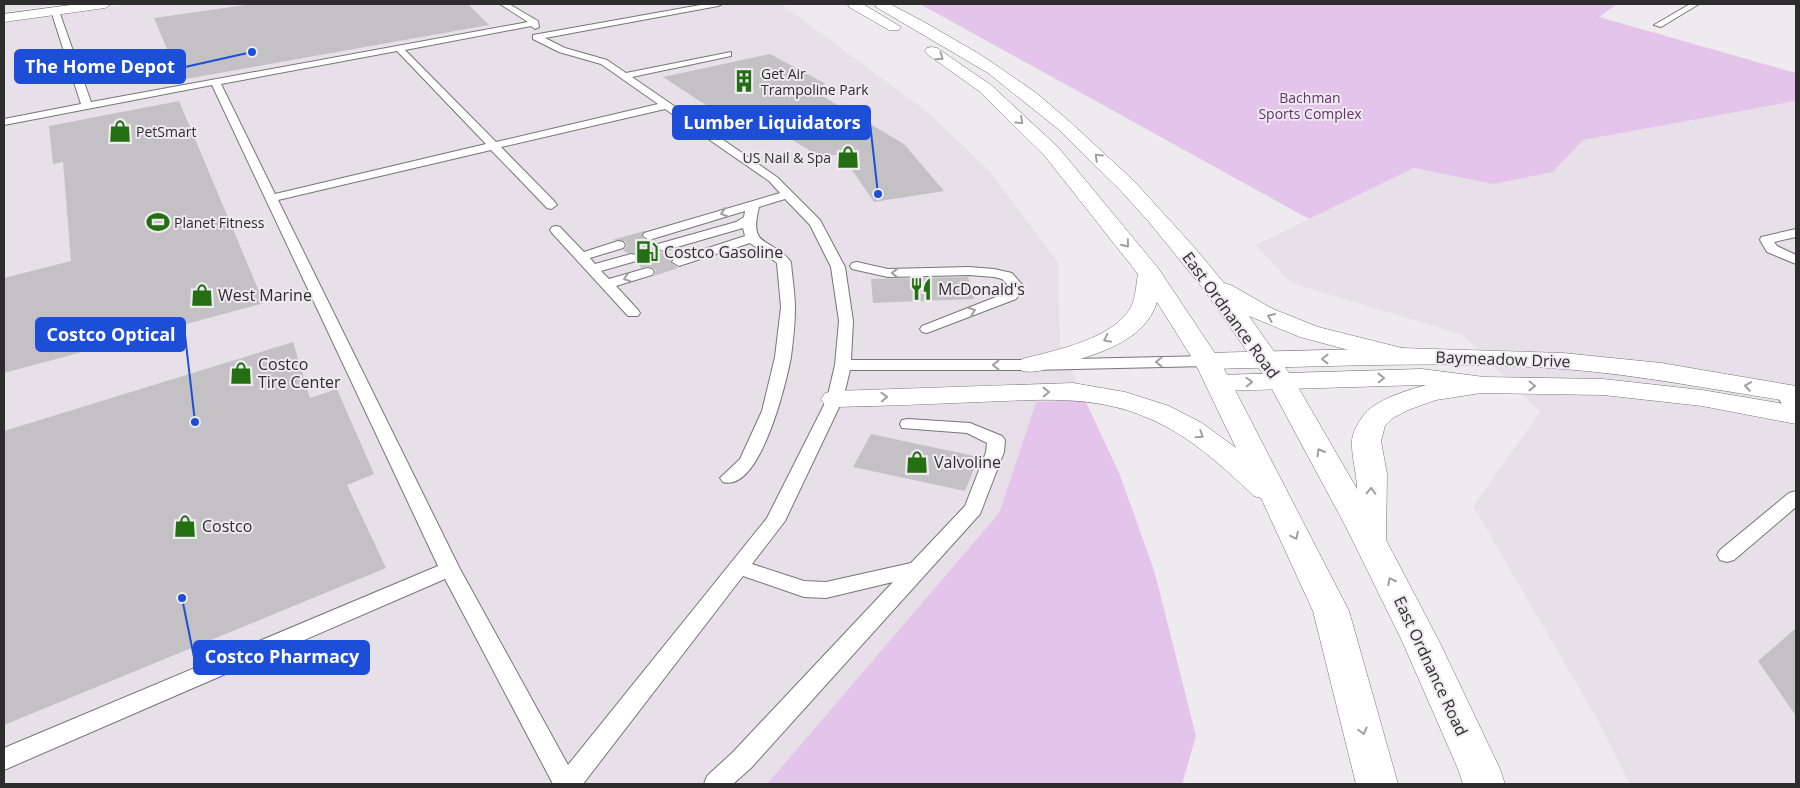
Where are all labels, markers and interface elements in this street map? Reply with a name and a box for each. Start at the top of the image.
callout: The Home Depot [15,50,185,83]
one-way arrow [935,51,944,60]
text: The Home Depot [25,54,175,78]
place label: Get Air Trampoline Park [761,64,869,99]
building icon: Get Air Trampoline Park [731,68,757,94]
park label: Bachman Sports Complex [1258,88,1362,123]
callout: Lumber Liquidators [673,106,870,139]
text: Lumber Liquidators [683,110,861,134]
one-way arrow [1015,115,1024,124]
shop icon: PetSmart [107,118,133,144]
place label: PetSmart [136,122,196,141]
shop icon: US Nail & Spa [835,144,861,170]
place label: US Nail & Spa [743,148,831,167]
one-way arrow [1095,154,1104,163]
one-way arrow [721,208,729,218]
sports icon: Planet Fitness [145,209,171,235]
place label: Planet Fitness [174,213,265,232]
one-way arrow [1121,238,1130,247]
fuel station icon: Costco Gasoline [634,239,660,265]
place label: Costco Gasoline [664,241,783,263]
street label: East Ordnance Road [1178,247,1284,383]
one-way arrow [891,268,898,278]
one-way arrow [623,273,631,283]
restaurant icon: McDonald's [908,276,934,302]
place label: McDonald's [938,278,1025,300]
shop icon: West Marine [189,282,215,308]
place label: West Marine [218,284,312,306]
one-way arrow [968,307,976,317]
one-way arrow [1267,312,1276,323]
callout: Costco Optical [36,318,185,351]
text: Costco Optical [46,322,176,346]
one-way arrow [1103,333,1112,343]
street label: Baymeadow Drive [1435,346,1571,372]
place label: Costco Tire Center [258,353,341,393]
one-way arrow [1321,354,1328,364]
one-way arrow [1154,357,1162,367]
shop icon: Costco Tire Center [228,360,254,386]
one-way arrow [992,360,1000,370]
one-way arrow [1378,373,1385,383]
one-way arrow [1246,377,1253,387]
one-way arrow [1529,381,1537,391]
one-way arrow [1744,381,1753,391]
one-way arrow [1042,387,1050,397]
one-way arrow [880,392,888,402]
one-way arrow [1195,428,1204,438]
one-way arrow [1316,448,1326,457]
shop icon: Valvoline [904,449,930,475]
place label: Valvoline [934,451,1001,473]
one-way arrow [1366,487,1376,494]
shop icon: Costco [172,513,198,539]
place label: Costco [202,515,252,537]
one-way arrow [1289,531,1299,540]
one-way arrow [1387,577,1397,586]
street label: East Ordnance Road [1389,593,1473,739]
callout: Costco Pharmacy [194,641,369,674]
text: Costco Pharmacy [205,644,360,668]
one-way arrow [1357,726,1368,735]

